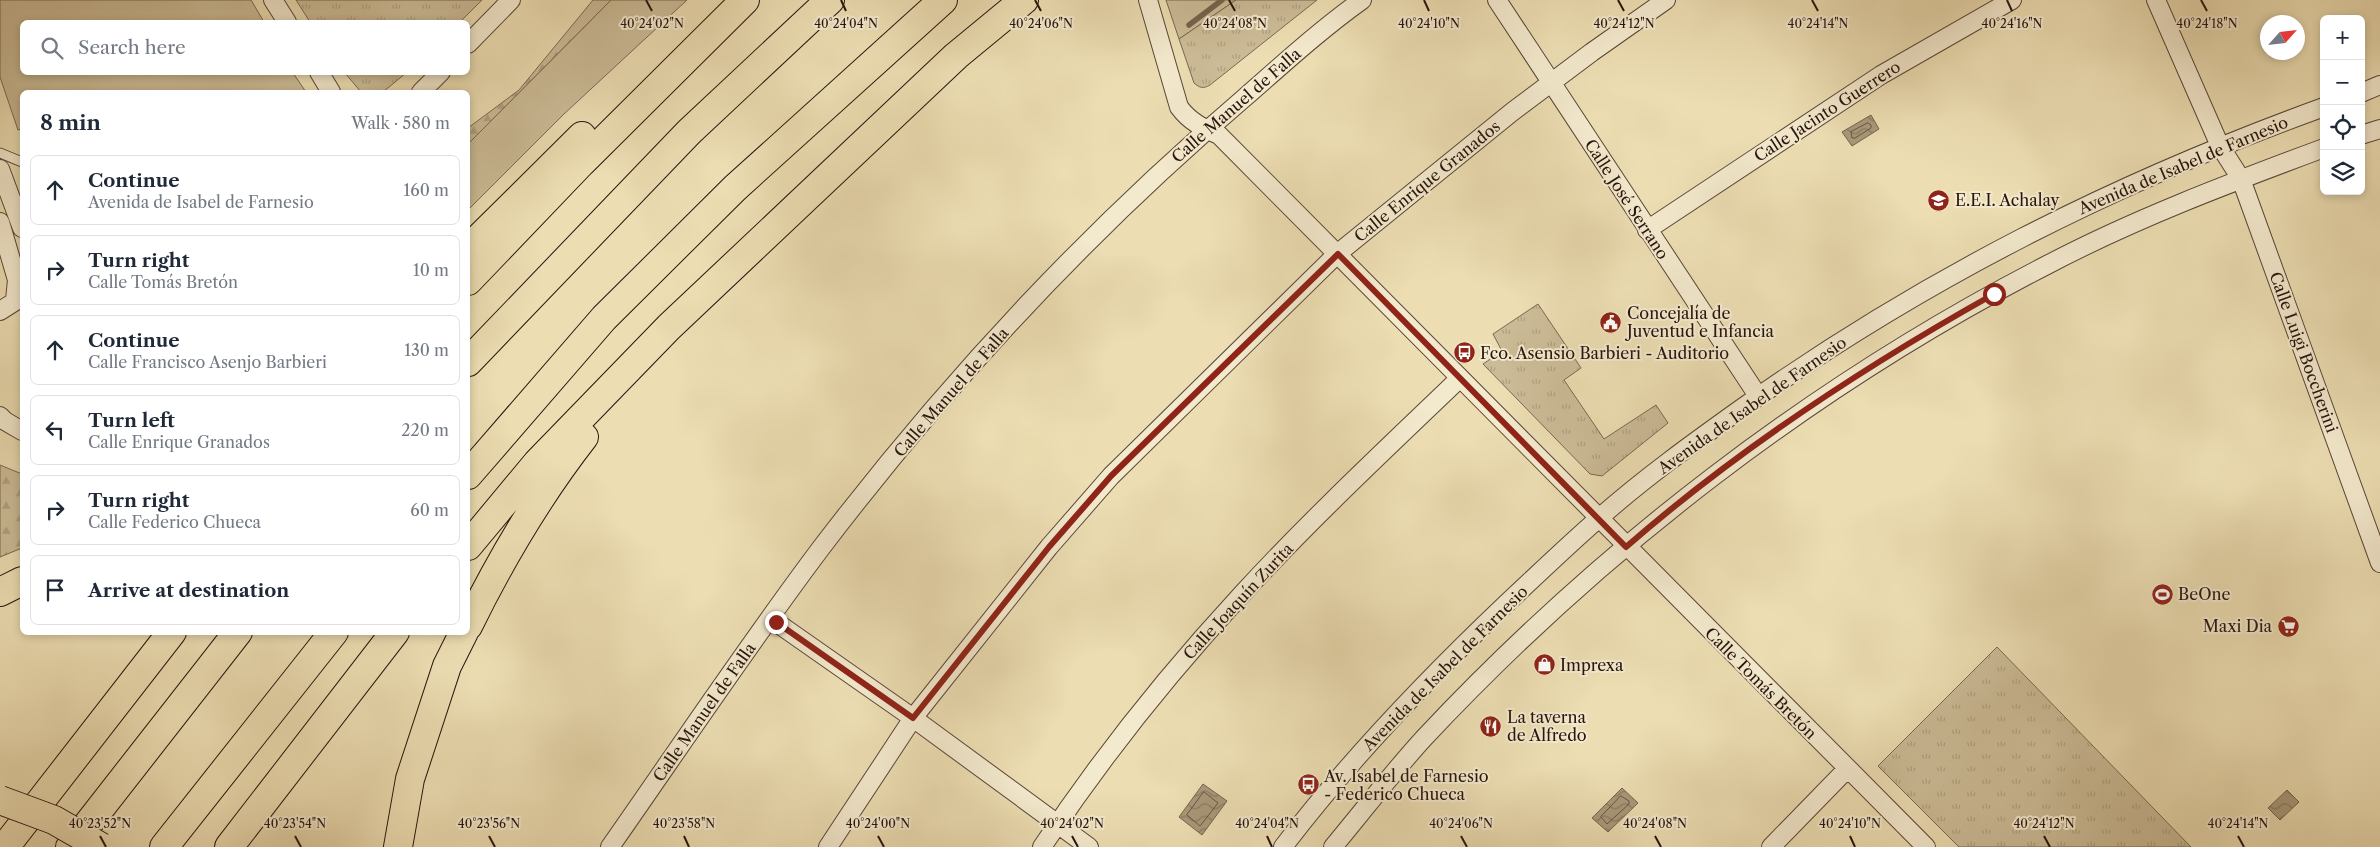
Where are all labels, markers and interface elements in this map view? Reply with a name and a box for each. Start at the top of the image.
north arrow [2260,15,2305,60]
map controls [2320,15,2365,195]
button: + [2320,15,2365,60]
text: 40°24'02"N [620,16,684,31]
text: 40°24'04"N [814,16,878,31]
text: 40°24'06"N [1009,16,1073,31]
text: 40°24'08"N [1203,16,1267,31]
text: 40°24'10"N [1398,16,1460,31]
text: 40°24'12"N [1593,16,1655,31]
text: 40°24'14"N [1787,16,1849,31]
text: 40°24'16"N [1981,16,2043,31]
text: 40°24'18"N [2176,16,2238,31]
search box [20,20,470,75]
icon: search [38,34,66,62]
text: Search here [78,36,186,59]
street label: Calle Manuel de Falla [1167,43,1305,167]
street label: Calle Jacinto Guerrero [1750,56,1904,166]
button: − [2320,60,2365,105]
button: locate [2320,105,2365,150]
text: 8 min [40,110,101,135]
street label: Avenida de Isabel de Farnesio [2074,112,2291,219]
text: Walk · 580 m [351,113,450,133]
street label: Calle Enrique Granados [1350,116,1504,246]
street label: Calle José Serrano [1581,135,1673,263]
button: layers [2320,150,2365,195]
text: Continue [88,169,180,192]
icon: ahead [41,176,69,204]
text: 160 m [404,180,449,200]
school or university icon: E.E.I. Achalay [1927,188,1951,212]
place label: E.E.I. Achalay [1955,190,2061,210]
text: Avenida de Isabel de Farnesio [88,192,314,212]
text: Turn right [88,249,189,272]
icon: right [41,256,69,284]
text: 10 m [413,260,449,280]
street label: Calle Luigi Boccherini [2266,269,2342,435]
text: Calle Tomás Bretón [88,272,238,292]
route start [1983,283,2006,306]
place label: Concejalía de Juventud e Infancia [1624,303,1775,341]
public building icon: Concejalía de Juventud e Infancia [1599,310,1623,334]
street label: Calle Manuel de Falla [889,323,1013,461]
text: Continue [88,329,180,352]
street label: Avenida de Isabel de Farnesio [1653,332,1850,478]
icon: ahead [41,336,69,364]
text: 130 m [404,340,449,360]
bus stop icon: Fco. Asensio Barbieri - Auditorio [1452,341,1476,365]
place label: Fco. Asensio Barbieri - Auditorio [1480,343,1729,363]
text: Calle Francisco Asenjo Barbieri [88,352,327,372]
text: Turn left [88,409,175,432]
icon: left [41,416,69,444]
text: 220 m [401,420,449,440]
text: Calle Enrique Granados [88,432,270,452]
text: Turn right [88,489,189,512]
icon: right [41,496,69,524]
text: 60 m [410,500,449,520]
text: Calle Federico Chueca [88,512,261,532]
street label: Calle Joaquín Zurita [1179,538,1298,663]
icon: arrive [41,576,69,604]
text: Arrive at destination [88,579,289,602]
street label: Avenida de Isabel de Farnesio [1357,581,1532,756]
sports icon: BeOne [2150,582,2174,606]
place label: BeOne [2178,584,2230,604]
route end [765,611,788,634]
supermarket icon: Maxi Dia [2276,614,2300,638]
place label: Maxi Dia [2203,616,2273,636]
street label: Calle Tomás Bretón [1701,623,1821,743]
street label: Calle Manuel de Falla [648,638,760,785]
shop icon: Imprexa [1532,653,1556,677]
place label: Imprexa [1560,655,1624,675]
place label: La taverna de Alfredo [1507,707,1587,745]
restaurant icon: La taverna de Alfredo [1479,714,1503,738]
place label: Av. Isabel de Farnesio - Federico Chueca [1323,766,1489,804]
bus stop icon: Av. Isabel de Farnesio - Federico Chueca [1296,773,1320,797]
text: 40°23'52"N [69,816,131,831]
text: 40°23'54"N [264,816,326,831]
text: 40°23'56"N [458,816,520,831]
text: 40°23'58"N [653,816,715,831]
text: 40°24'00"N [846,816,910,831]
text: 40°24'02"N [1040,816,1104,831]
text: 40°24'04"N [1235,816,1299,831]
text: 40°24'06"N [1429,816,1493,831]
text: 40°24'08"N [1623,816,1687,831]
text: 40°24'10"N [1819,816,1881,831]
text: 40°24'12"N [2013,816,2075,831]
text: 40°24'14"N [2207,816,2269,831]

